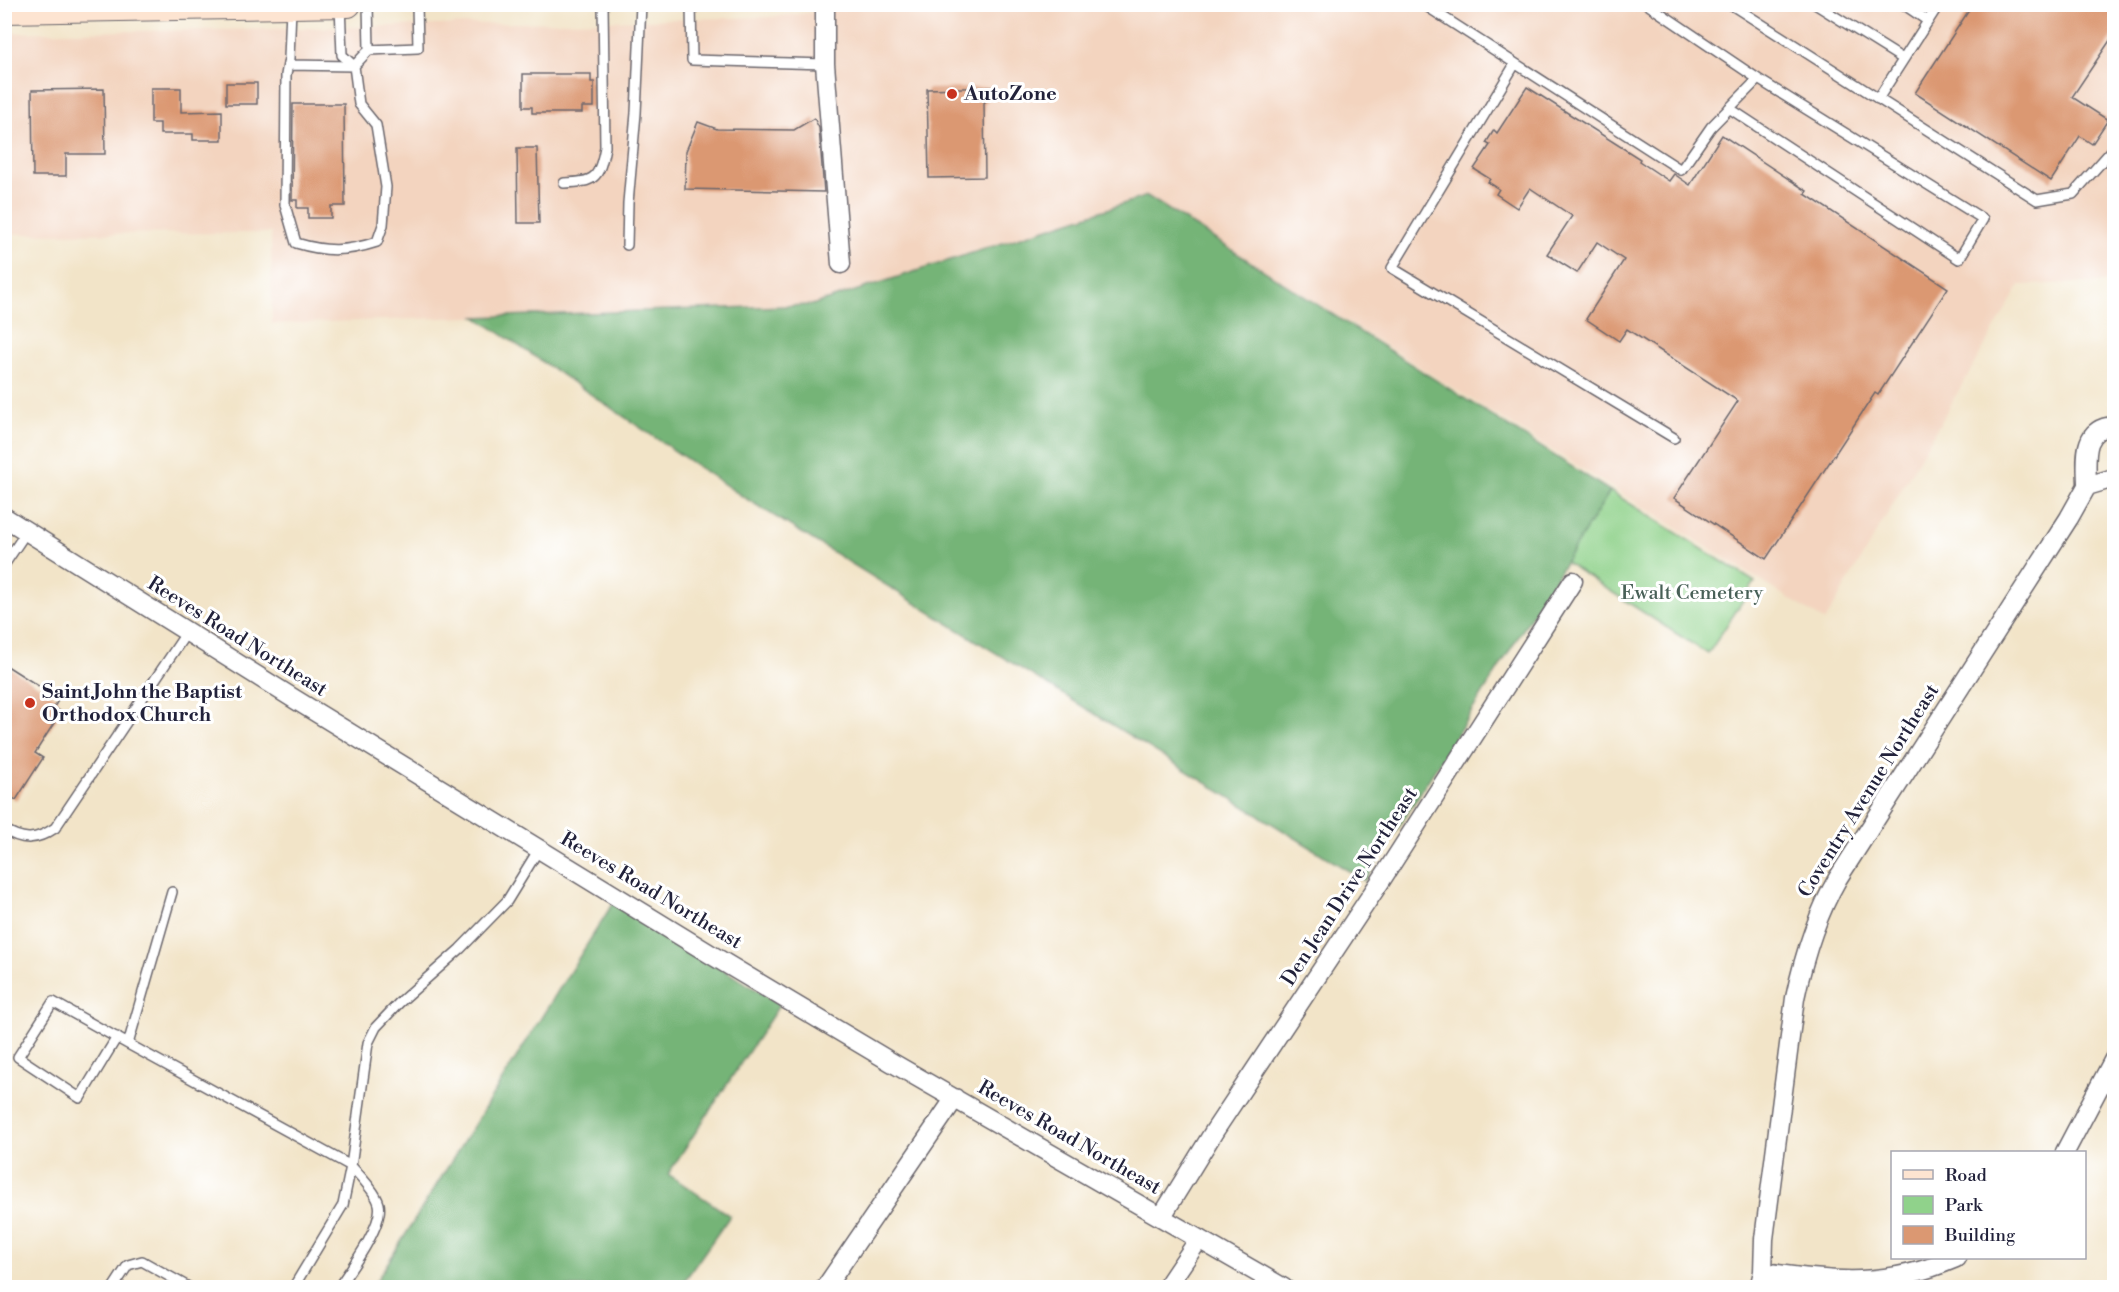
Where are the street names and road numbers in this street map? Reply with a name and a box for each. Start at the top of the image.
street label: Reeves Road Northeast [142,571,332,703]
street label: Coventry Avenue Northeast [1793,680,1945,902]
street label: Den Jean Drive Northeast [1276,783,1424,991]
street label: Reeves Road Northeast [556,827,746,955]
street label: Reeves Road Northeast [973,1075,1165,1201]

